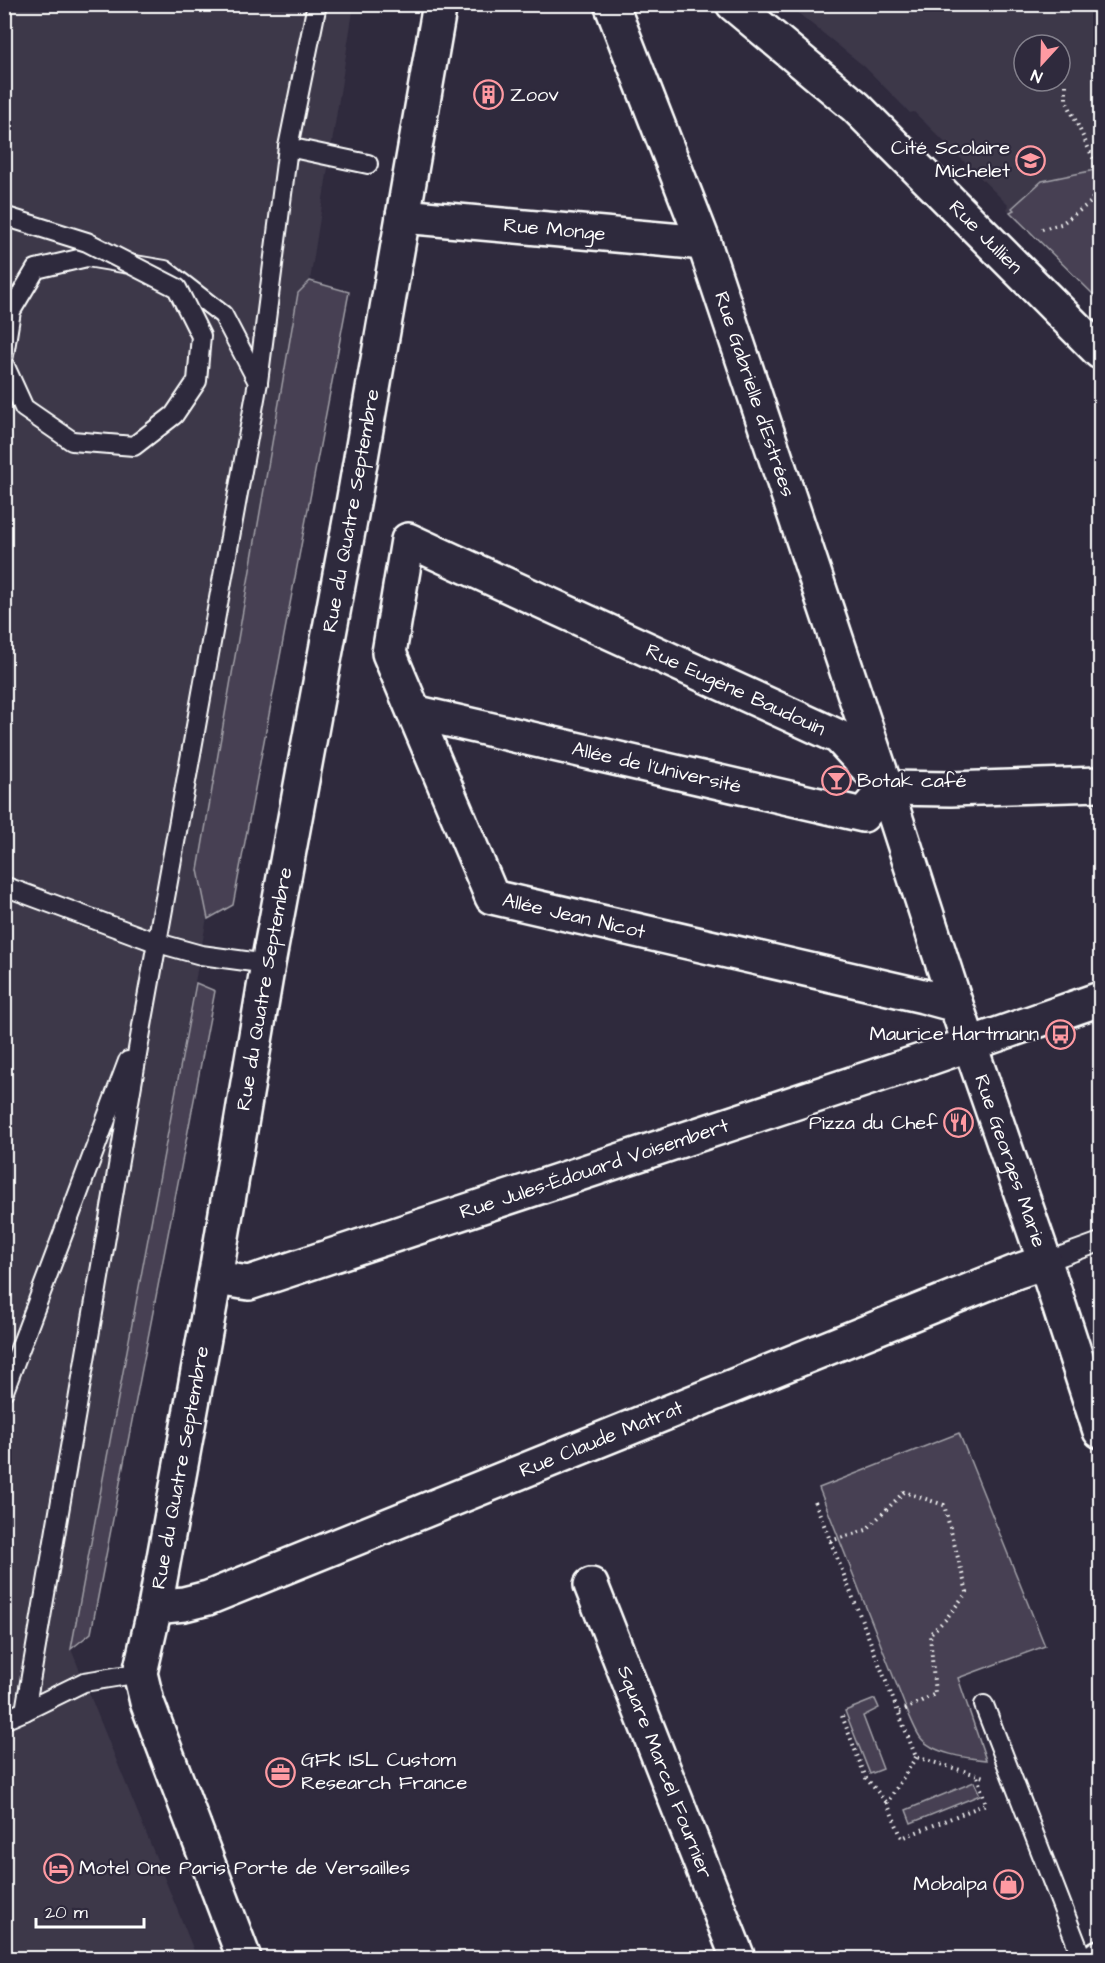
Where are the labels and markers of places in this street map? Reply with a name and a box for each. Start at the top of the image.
building icon: Zoov [473,79,505,111]
place label: Zoov [510,81,559,109]
place label: Cité Scolaire Michelet [891,134,1010,185]
school or university icon: Cité Scolaire Michelet [1015,144,1047,176]
bar icon: Botak café [820,765,852,797]
place label: Botak café [857,767,967,795]
bus stop icon: Maurice Hartmann [1044,1018,1076,1050]
place label: Maurice Hartmann [869,1020,1039,1048]
restaurant icon: Pizza du Chef [943,1107,975,1139]
place label: Pizza du Chef [809,1109,938,1137]
place label: GFK ISL Custom Research France [301,1746,467,1797]
office icon: GFK ISL Custom Research France [264,1756,296,1788]
hotel icon: Motel One Paris Porte de Versailles [42,1852,74,1884]
place label: Motel One Paris Porte de Versailles [79,1854,410,1882]
shop icon: Mobalpa [992,1868,1024,1900]
place label: Mobalpa [913,1870,987,1898]

